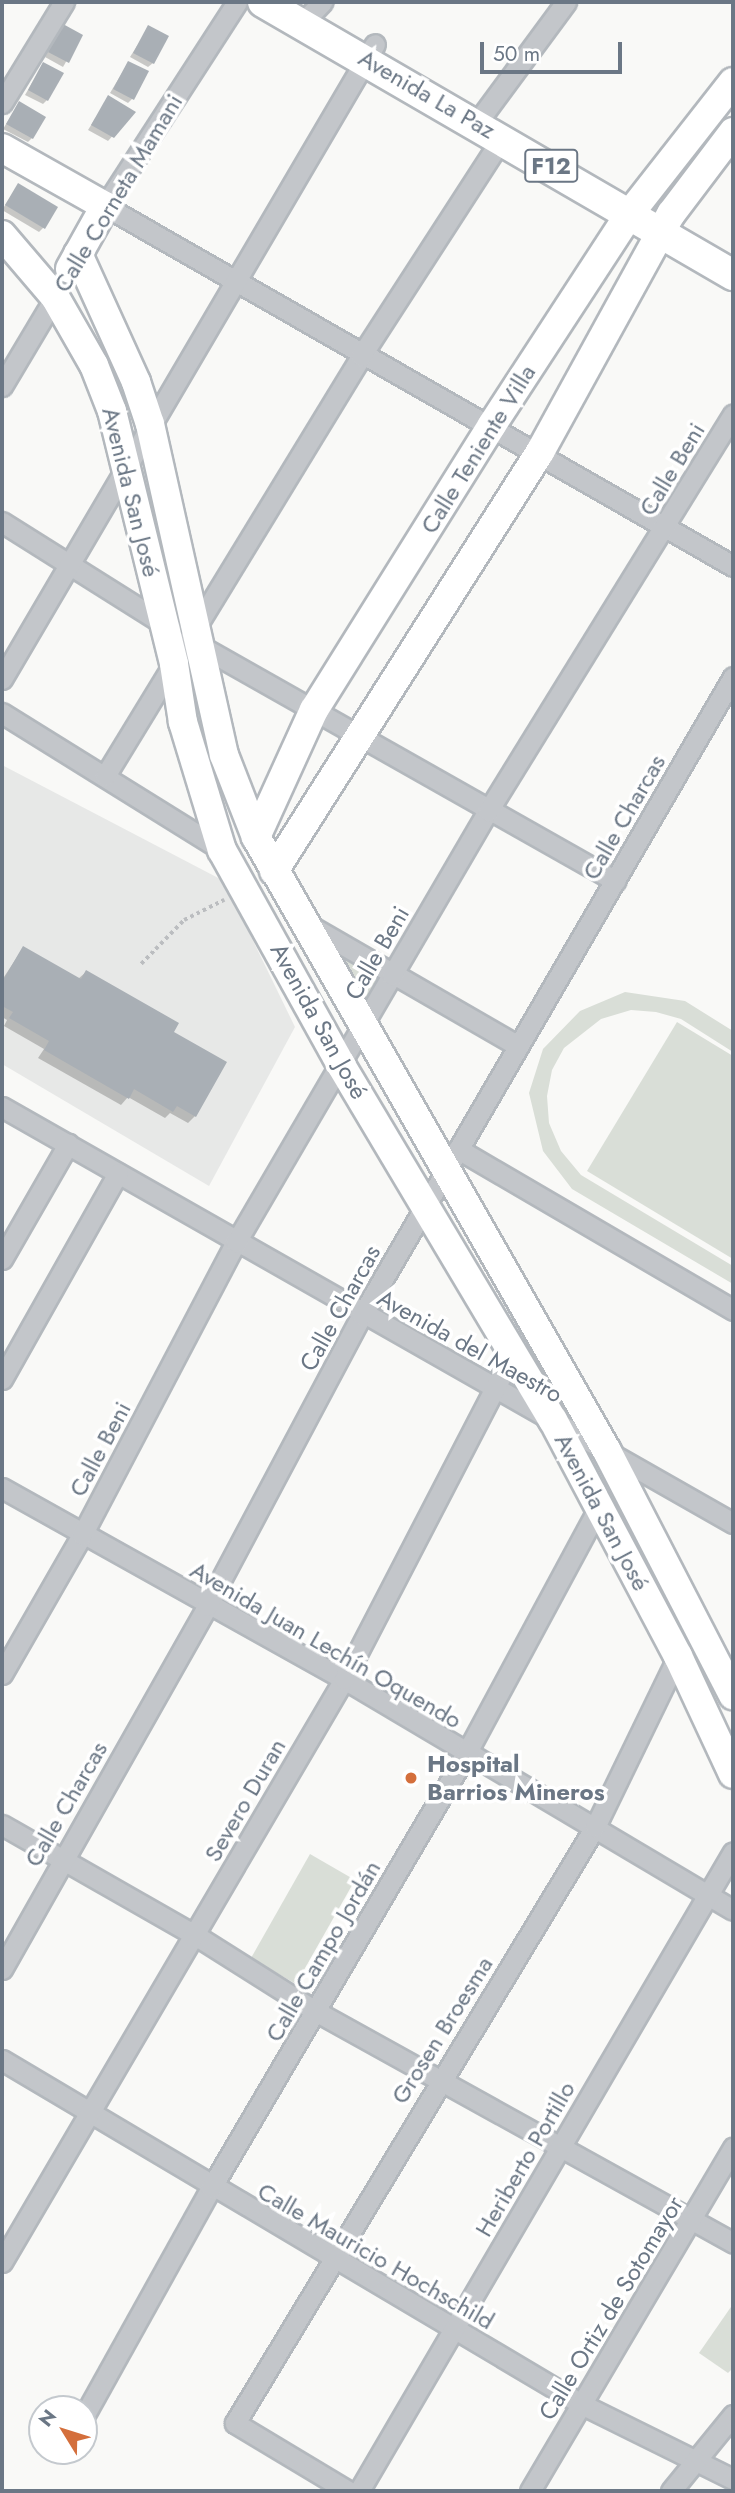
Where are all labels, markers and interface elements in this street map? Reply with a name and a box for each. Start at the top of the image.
scale bar [483,28,625,72]
text: 50 m [493,39,540,69]
street label: Avenida La Paz [354,43,500,145]
street label: Calle Corneta Mamani [47,89,189,297]
road number: F12 [523,146,579,186]
street label: Calle Teniente Villa [415,359,541,539]
street label: Avenida San José [96,404,166,580]
street label: Calle Beni [633,417,711,521]
street label: Calle Charcas [577,749,671,885]
street label: Calle Beni [339,901,415,1005]
street label: Avenida San José [264,938,374,1104]
street label: Calle Charcas [294,1240,386,1376]
street label: Avenida del Maestro [373,1283,567,1409]
street label: Calle Beni [63,1397,137,1501]
street label: Avenida San José [548,1428,656,1596]
street label: Avenida Juan Lechín Oquendo [185,1555,467,1735]
street label: Severo Duran [198,1733,292,1867]
street label: Calle Charcas [19,1736,113,1872]
place label: Hospital Barrios Mineros [427,1750,605,1806]
marker: Hospital Barrios Mineros [401,1768,421,1788]
street label: Calle Campo Jordán [259,1855,387,2047]
street label: Grosen Broesma [385,1951,499,2109]
street label: Heriberto Portillo [469,2076,581,2242]
street label: Calle Mauricio Hochschild [253,2176,499,2336]
street label: Calle Ortiz de Sotomayor [533,2191,689,2425]
north arrow [28,2395,98,2465]
text: N [32,2404,63,2432]

